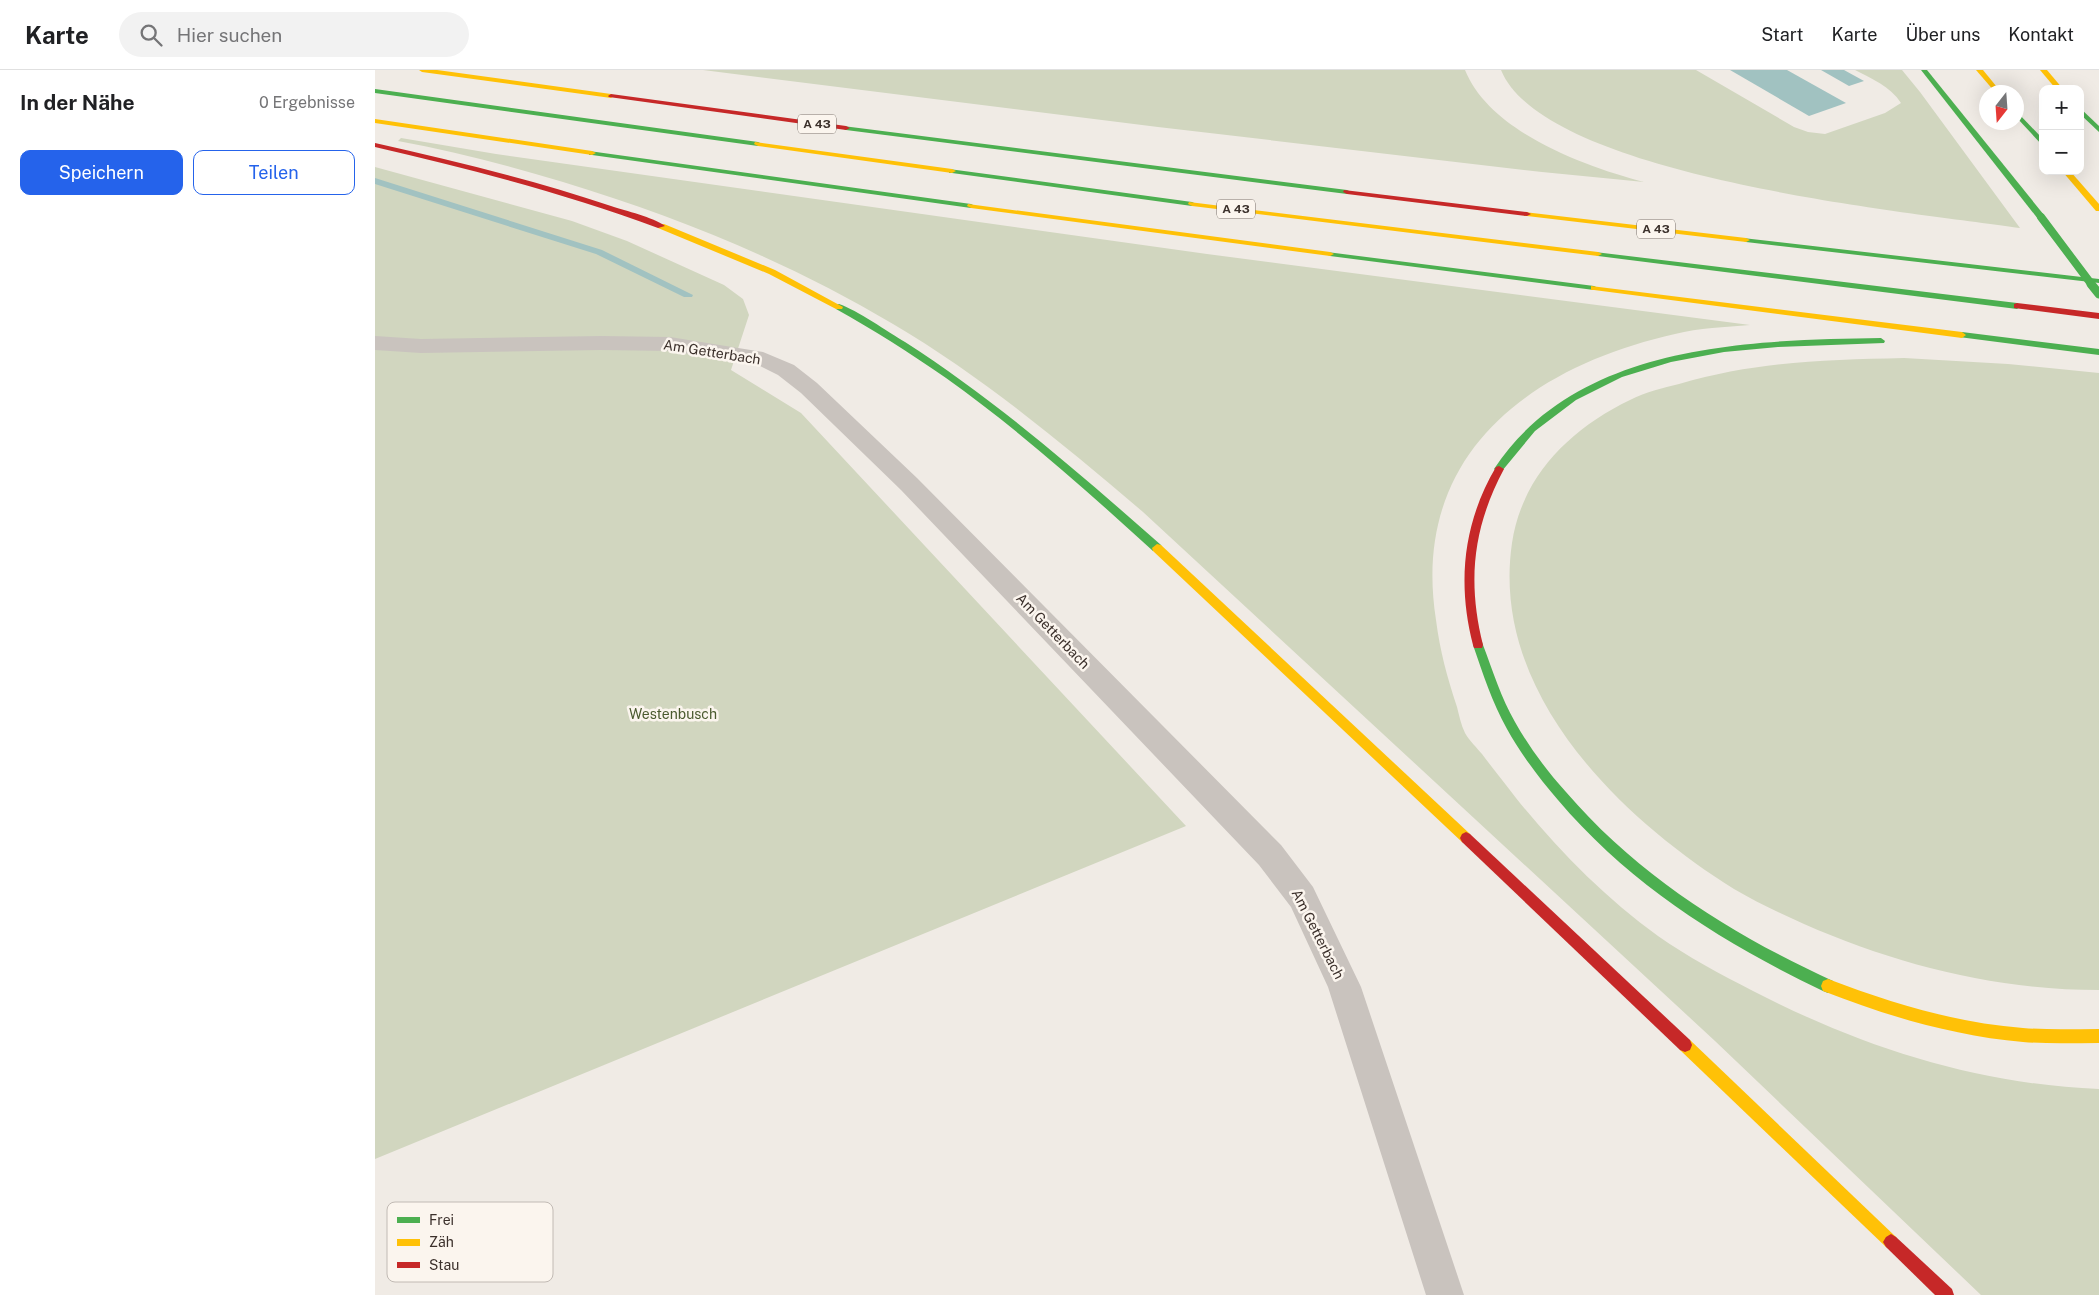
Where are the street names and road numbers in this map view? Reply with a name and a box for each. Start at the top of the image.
road number: A 43 [798,114,836,134]
road number: A 43 [1217,200,1255,218]
road number: A 43 [1637,220,1675,238]
street label: Am Getterbach [662,336,762,368]
street label: Am Getterbach [1013,590,1093,672]
street label: Am Getterbach [1289,887,1347,981]

